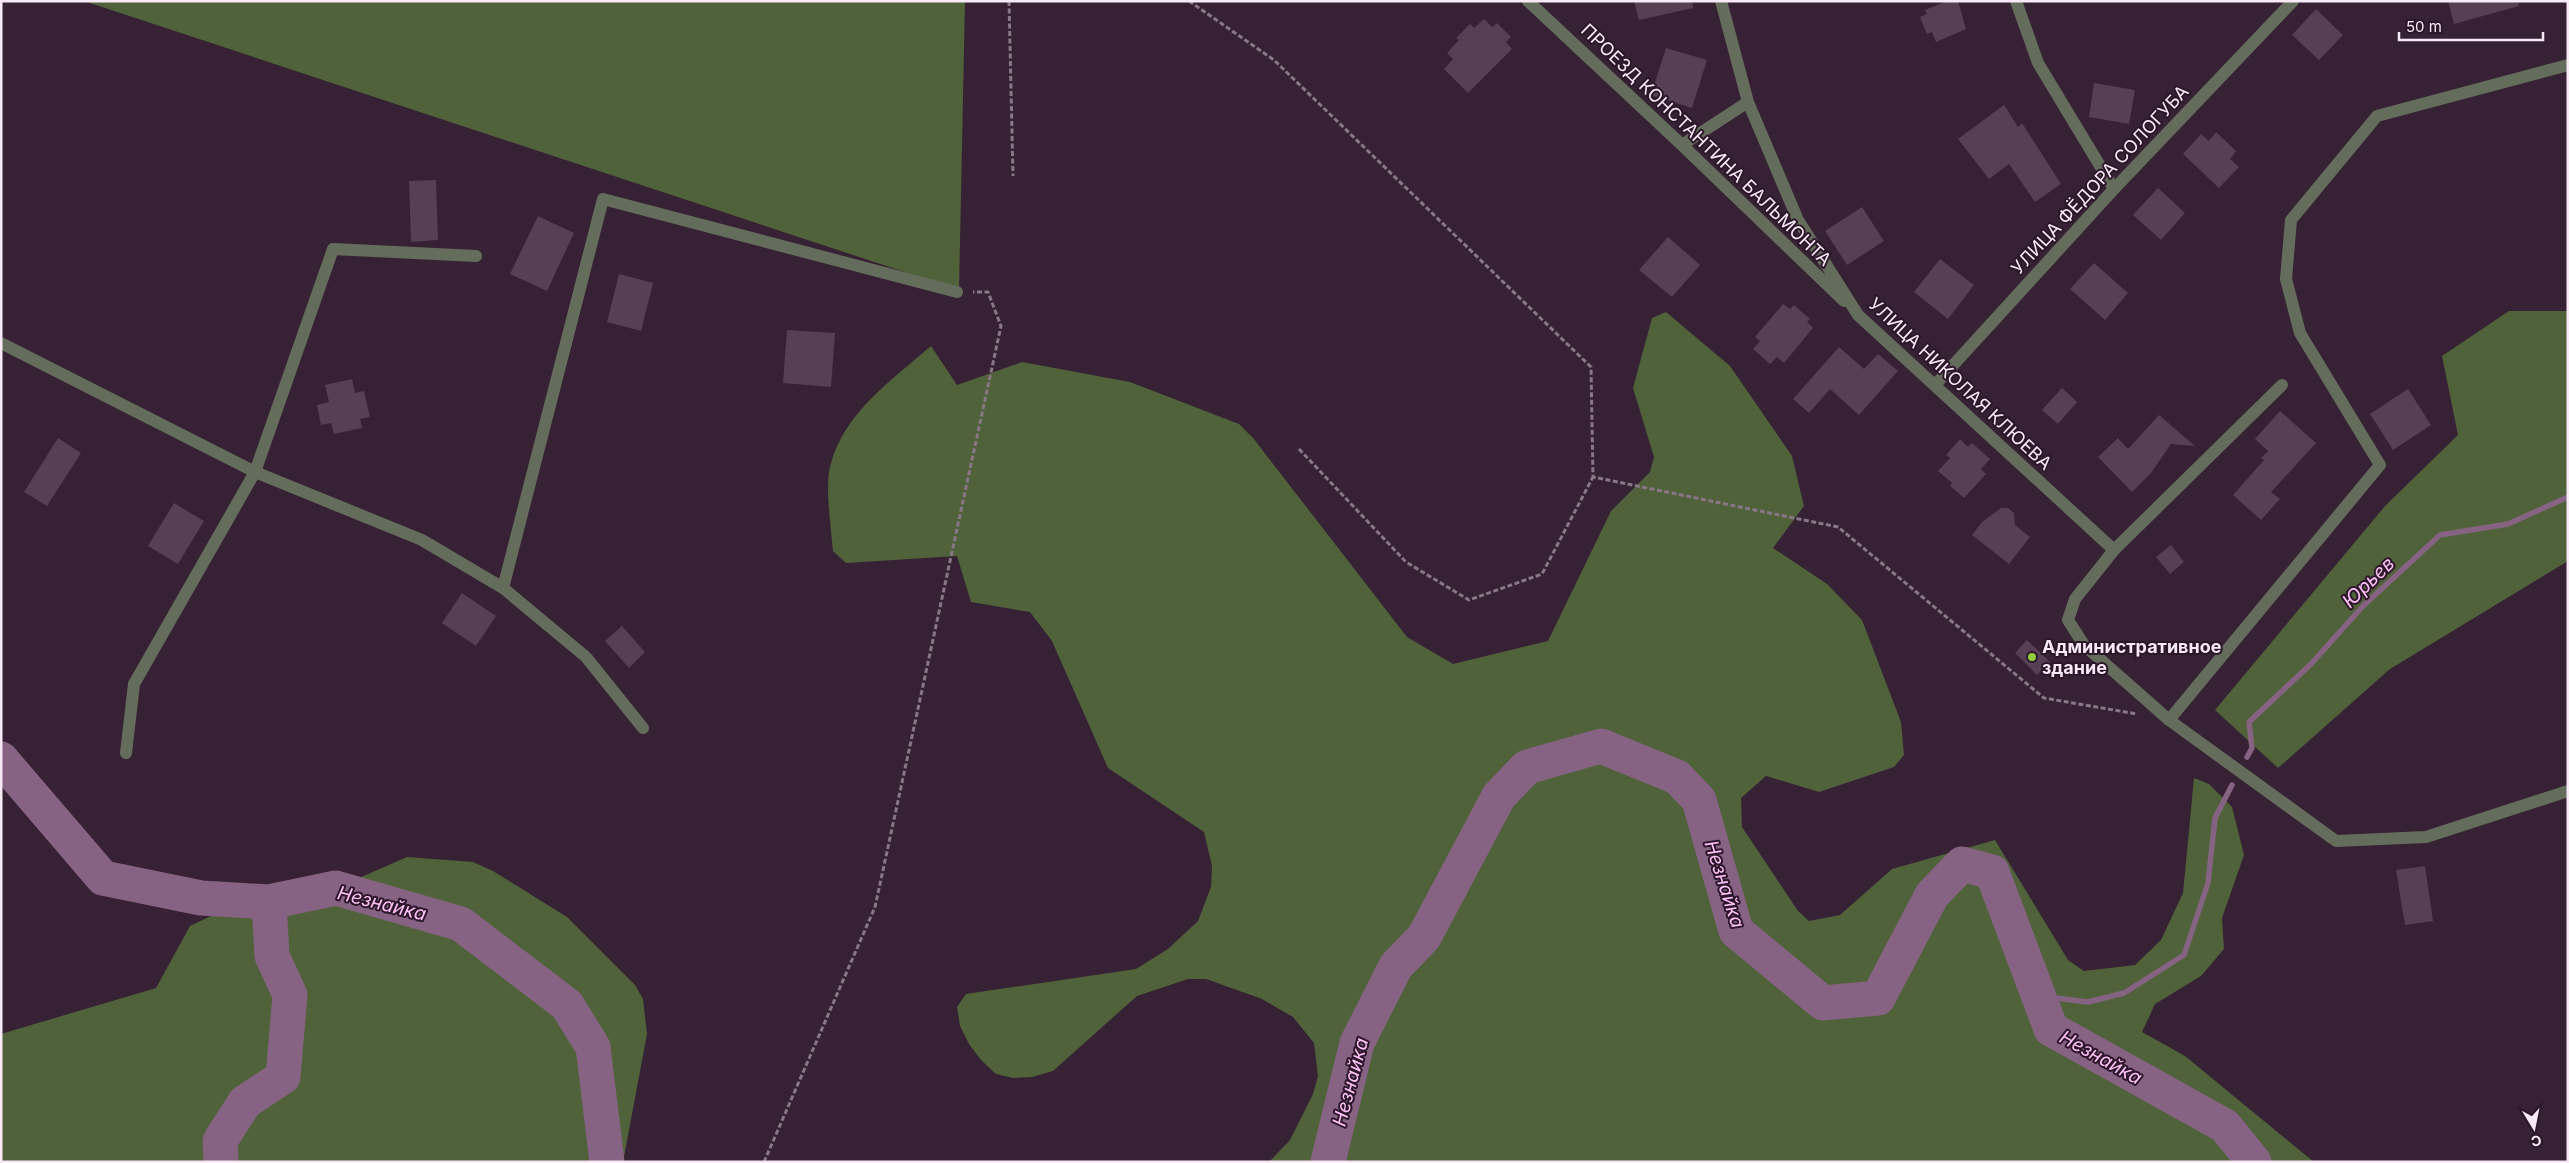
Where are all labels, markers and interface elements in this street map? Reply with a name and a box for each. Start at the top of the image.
scale bar [2399,10,2543,42]
text: 50 m [2406,17,2442,36]
street label: ПРОЕЗД КОНСТАНТИНА БАЛЬМОНТА [1577,19,1836,270]
street label: УЛИЦА ФЁДОРА СОЛОГУБА [2006,80,2193,278]
street label: УЛИЦА НИКОЛАЯ КЛЮЕВА [1865,293,2056,474]
water label: Юрьев [2338,552,2399,613]
place label: Административное здание [2042,636,2222,678]
marker: Административное здание [2026,651,2038,663]
water label: Незнайка [1700,838,1750,931]
water label: Незнайка [335,881,429,926]
water label: Незнайка [2056,1025,2146,1090]
water label: Незнайка [1328,1035,1373,1129]
north arrow [2509,1103,2559,1153]
text: С [2530,1132,2543,1151]

